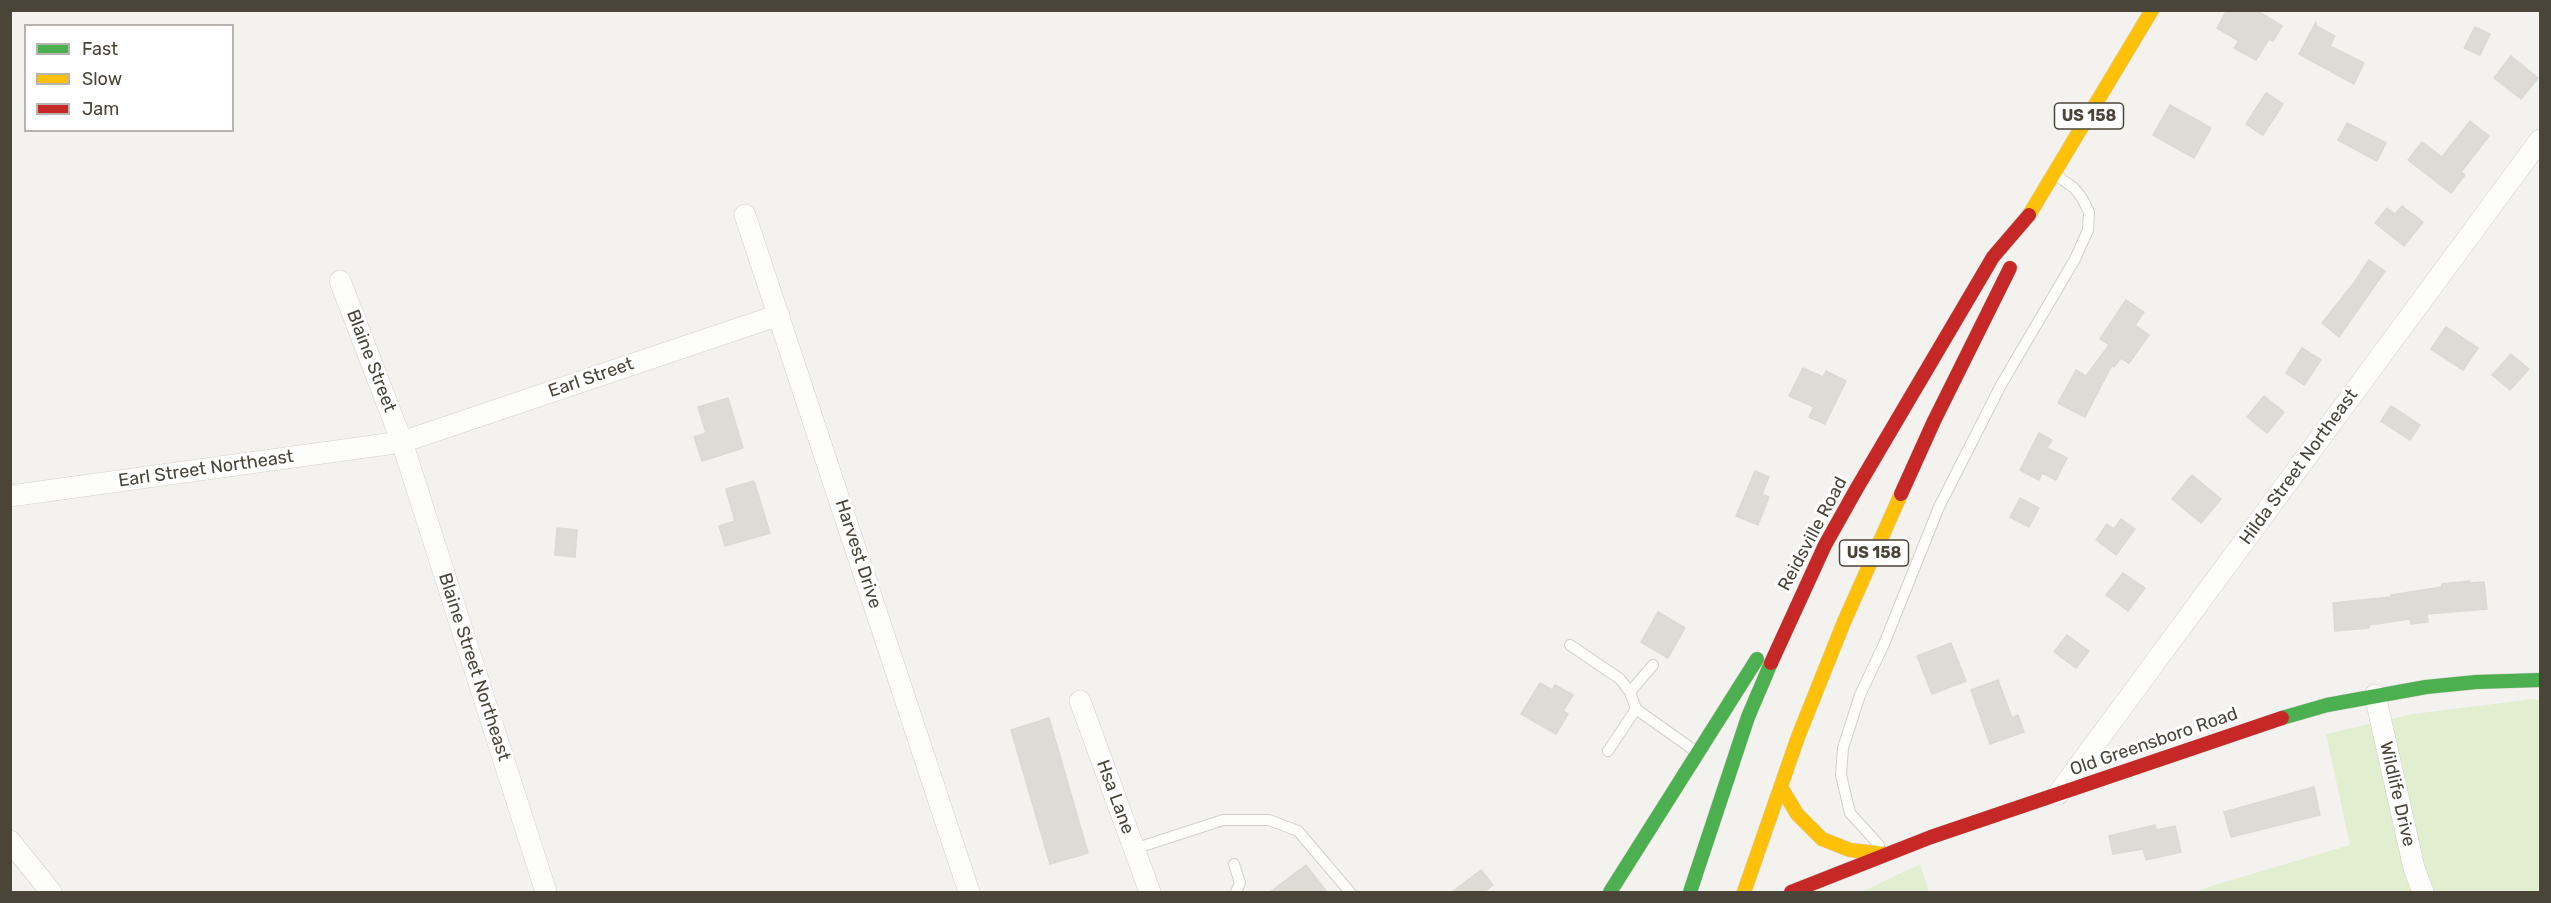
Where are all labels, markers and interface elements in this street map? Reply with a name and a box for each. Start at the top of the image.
legend [24,24,234,132]
text: Fast [82,38,118,60]
text: Slow [82,68,122,90]
text: Jam [82,98,119,120]
road number: US 158 [2054,103,2124,129]
street label: Blaine Street [342,307,400,415]
street label: Earl Street [546,353,636,403]
street label: Hilda Street Northeast [2235,385,2363,549]
street label: Earl Street Northeast [117,446,295,492]
street label: Reidsville Road [1774,473,1852,595]
street label: Harvest Drive [830,497,886,611]
road number: US 158 [1840,540,1908,566]
street label: Blaine Street Northeast [433,570,515,764]
street label: Old Greensboro Road [2067,703,2241,781]
street label: Wildlife Drive [2374,739,2420,849]
street label: Hsa Lane [1092,757,1138,837]

